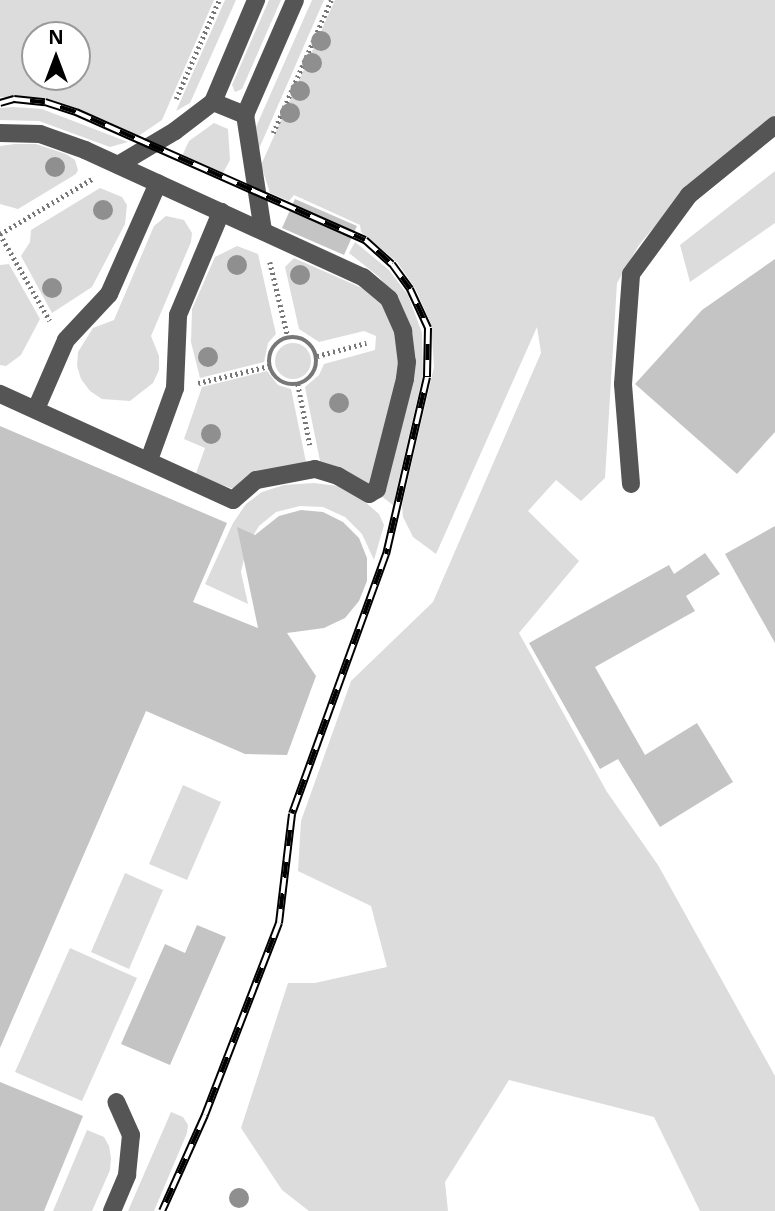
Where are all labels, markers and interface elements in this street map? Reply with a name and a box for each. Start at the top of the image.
north arrow [21,21,91,91]
text: N [48,24,64,50]

